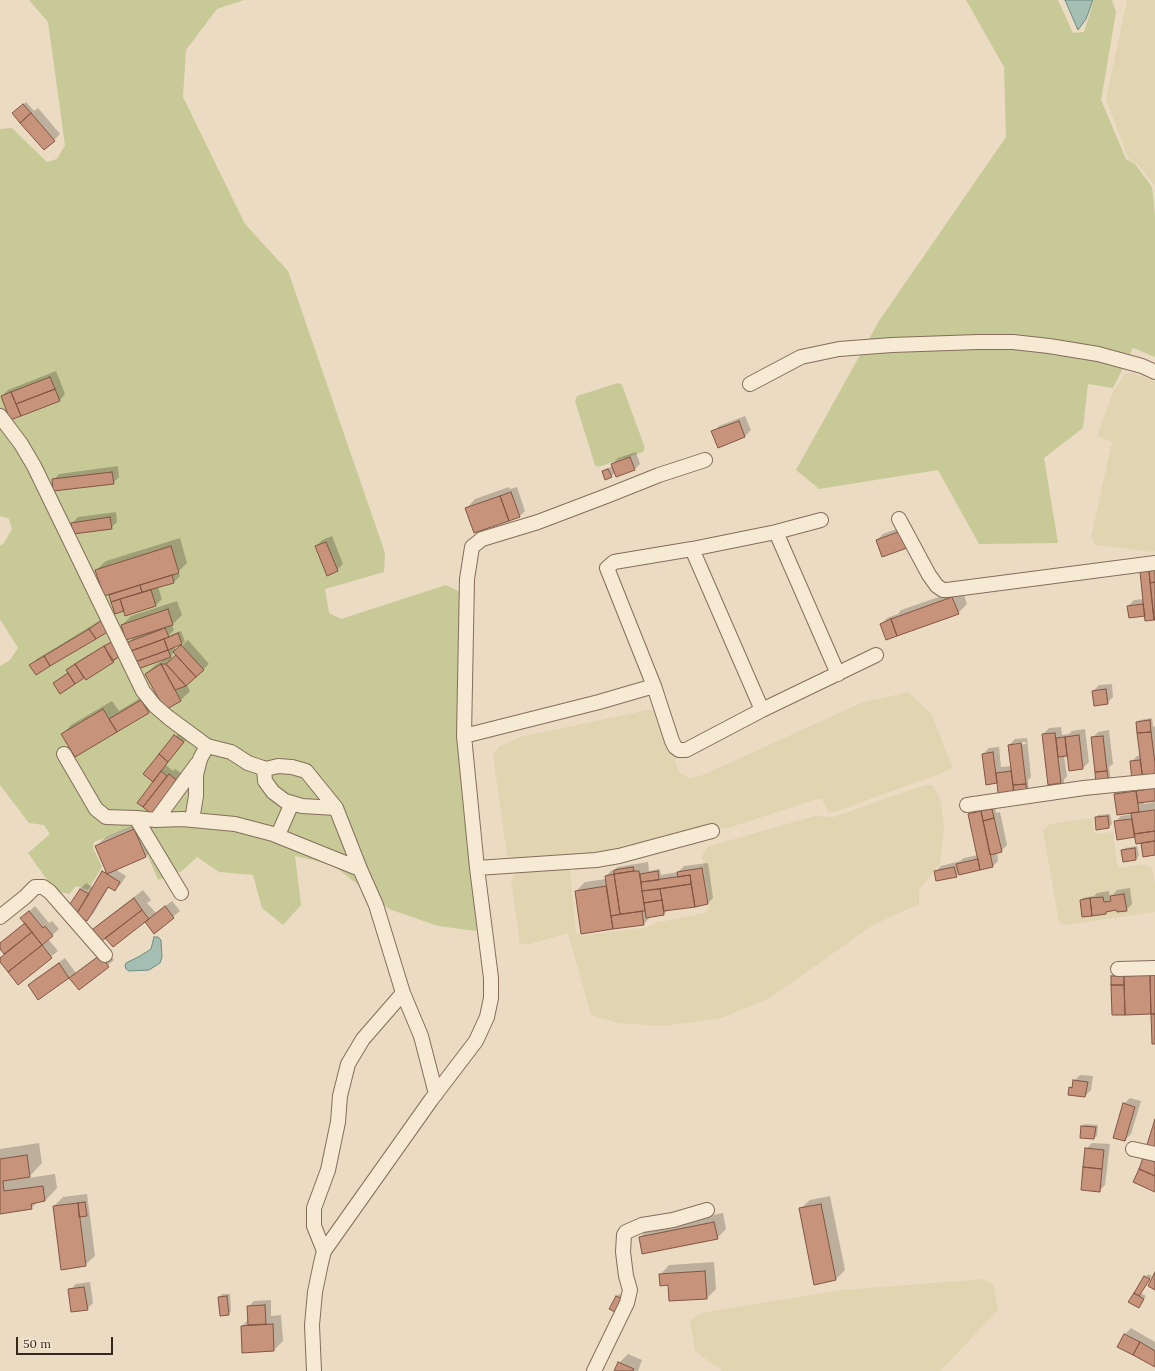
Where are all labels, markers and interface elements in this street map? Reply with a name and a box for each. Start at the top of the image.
scale bar [18,1329,115,1355]
text: 50 m [23,1336,51,1351]

